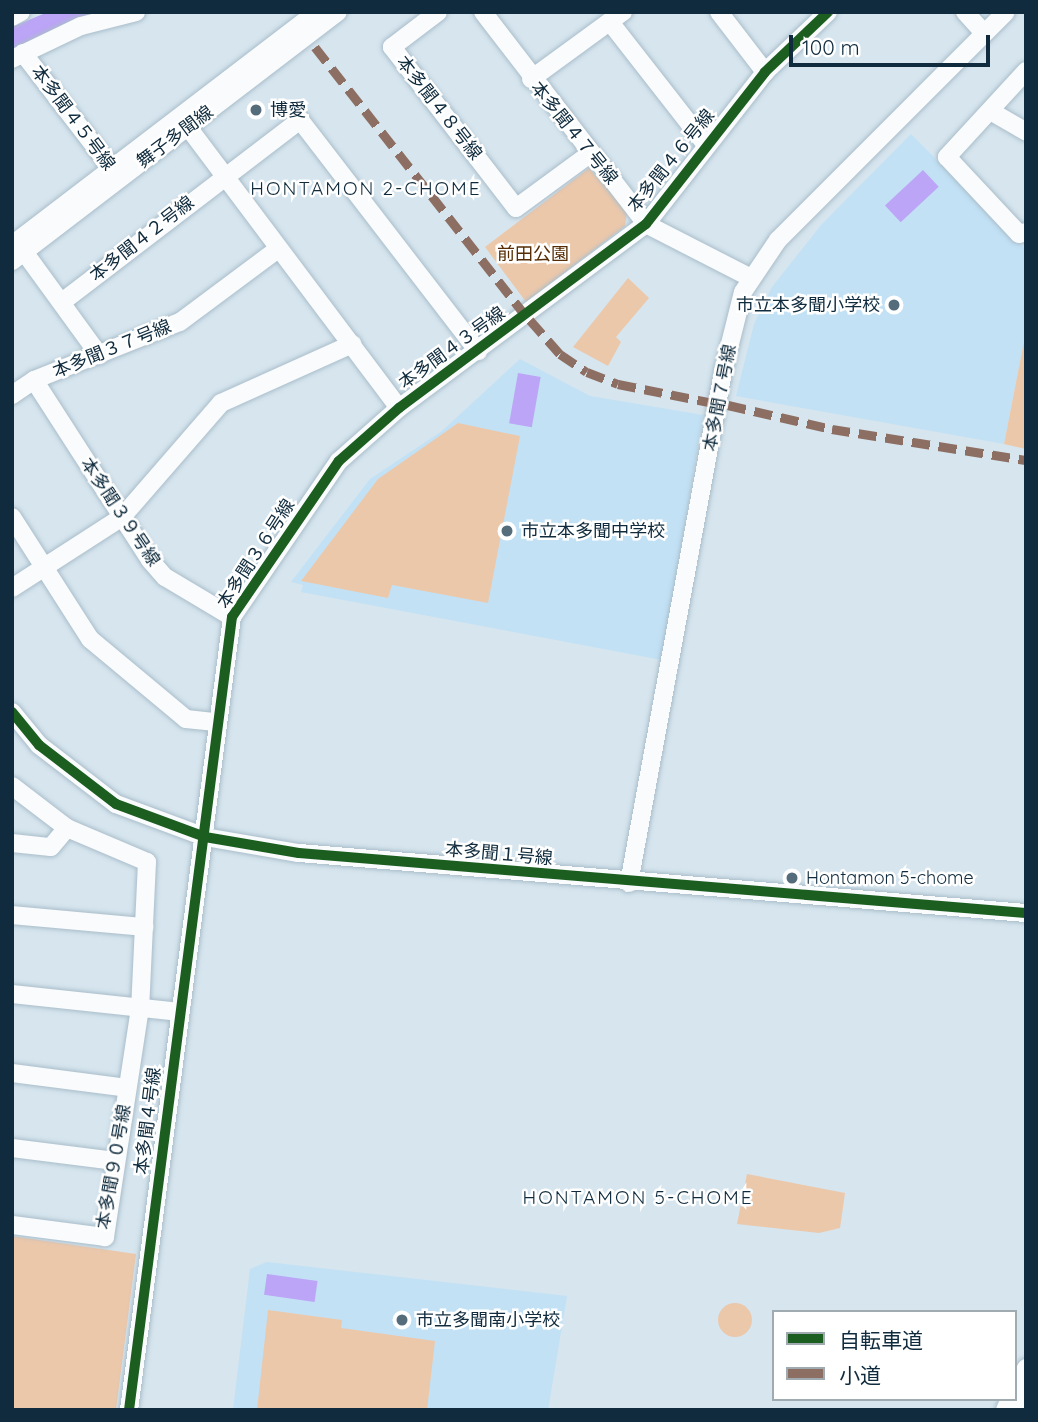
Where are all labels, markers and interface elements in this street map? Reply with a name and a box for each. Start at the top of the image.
scale bar [793,21,994,65]
text: 100 m [802,34,860,60]
street label: 本多聞４８号線 [392,52,486,164]
street label: 本多聞４５号線 [26,61,120,175]
street label: 本多聞４７号線 [526,77,622,189]
place label: 博愛 [270,99,306,121]
street label: 舞子多聞線 [133,101,217,173]
marker: 博愛 [248,102,264,118]
street label: 本多聞４６号線 [623,105,719,217]
district label: HONTAMON 2-CHOME [252,178,480,200]
street label: 本多聞４２号線 [86,192,198,286]
park label: 前田公園 [497,243,569,265]
place label: 市立本多聞小学校 [736,294,880,316]
marker: 市立本多聞小学校 [886,297,902,313]
street label: 本多聞４３号線 [395,302,509,394]
street label: 本多聞３７号線 [50,315,174,383]
street label: 本多聞７号線 [699,343,741,453]
street label: 本多聞３９号線 [76,454,164,570]
street label: 本多聞３６号線 [213,495,299,613]
place label: 市立本多聞中学校 [521,520,665,542]
marker: 市立本多聞中学校 [499,523,515,539]
street label: 本多聞１号線 [444,839,554,869]
place label: Hontamon 5-chome [806,867,974,889]
marker: Hontamon 5-chome [784,870,800,886]
street label: 本多聞４号線 [131,1066,165,1176]
street label: 本多聞９０号線 [92,1103,136,1231]
district label: HONTAMON 5-CHOME [524,1187,752,1209]
place label: 市立多聞南小学校 [416,1309,560,1331]
legend [772,1310,1017,1401]
marker: 市立多聞南小学校 [394,1312,410,1328]
text: 自転車道 [839,1327,923,1353]
text: 小道 [839,1362,881,1388]

